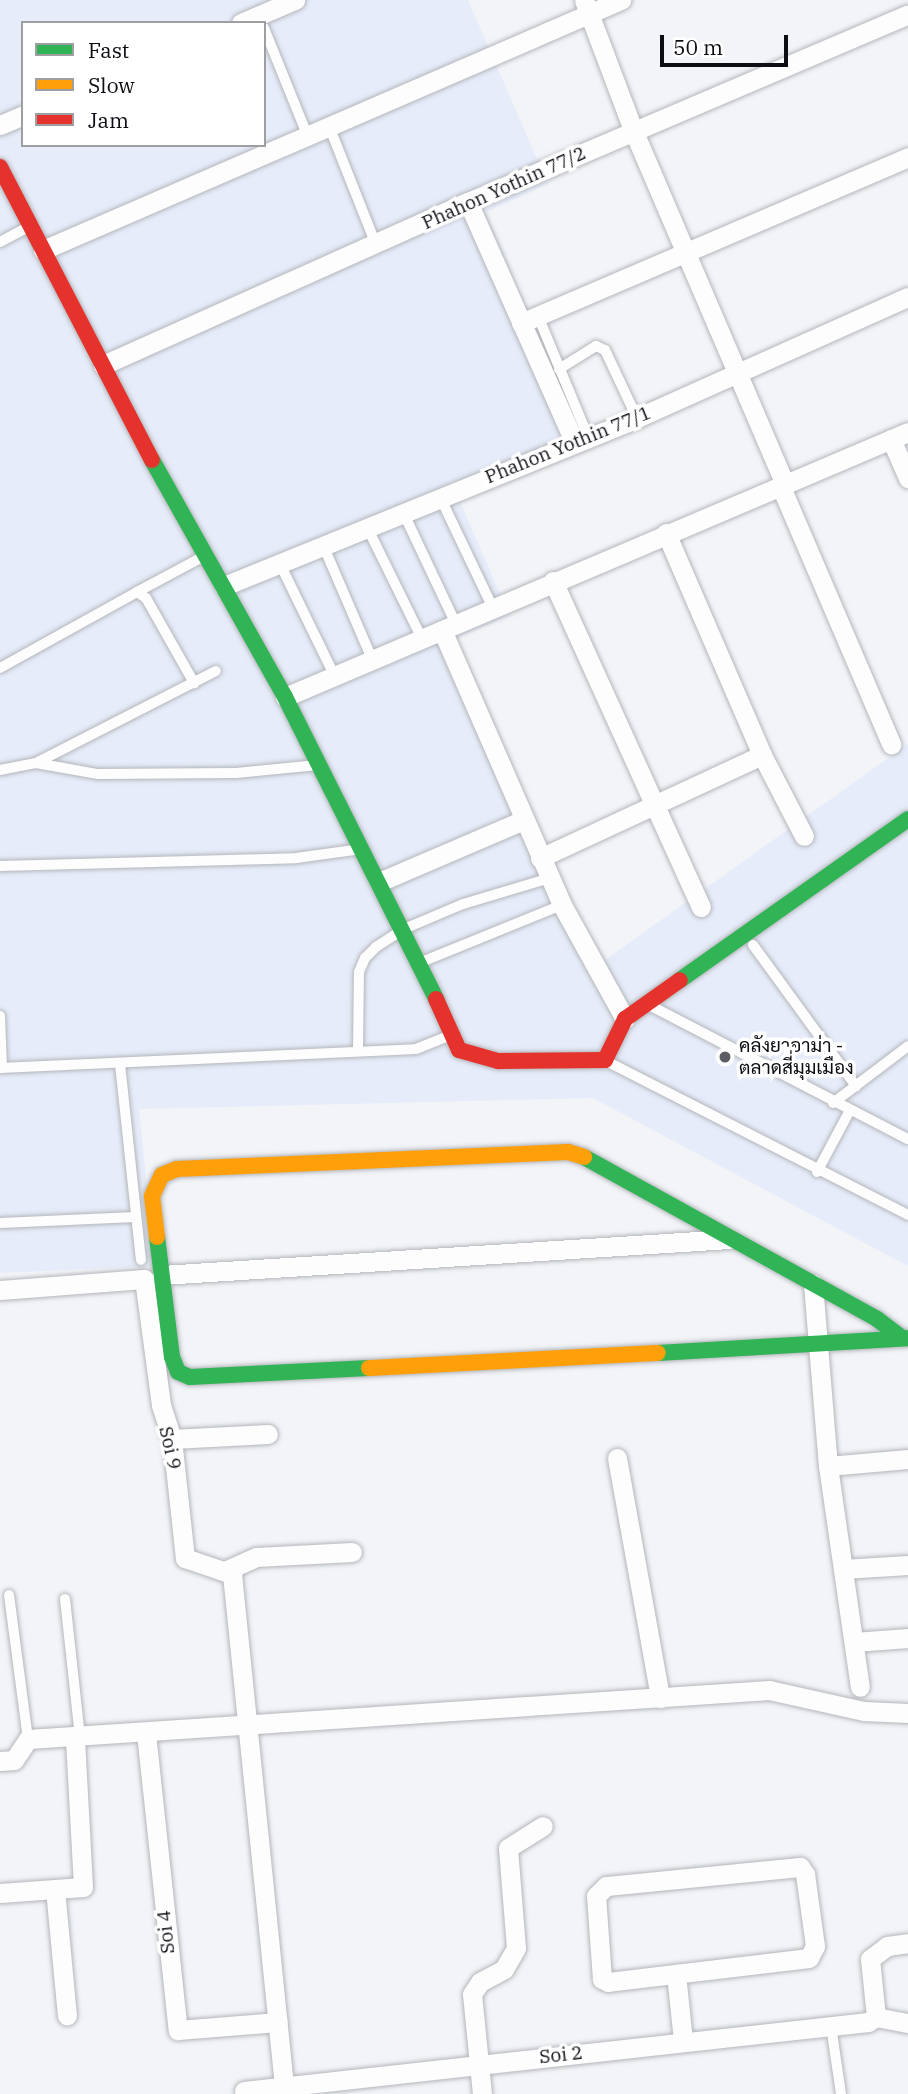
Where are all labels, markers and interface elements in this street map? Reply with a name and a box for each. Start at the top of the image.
legend [21,21,266,147]
scale bar [663,21,791,65]
text: 50 m [673,33,723,61]
text: Fast [88,36,129,64]
text: Slow [88,71,135,99]
text: Jam [88,106,129,134]
street label: Phahon Yothin 77/2 [419,142,589,234]
street label: Phahon Yothin 77/1 [482,401,654,489]
place label: คลังยาอาม่า - ตลาดสี่มุมเมือง [739,1035,854,1079]
marker: คลังยาอาม่า - ตลาดสี่มุมเมือง [717,1049,733,1065]
street label: Soi 9 [154,1424,186,1472]
street label: Soi 4 [152,1909,180,1955]
street label: Soi 2 [538,2041,584,2069]

